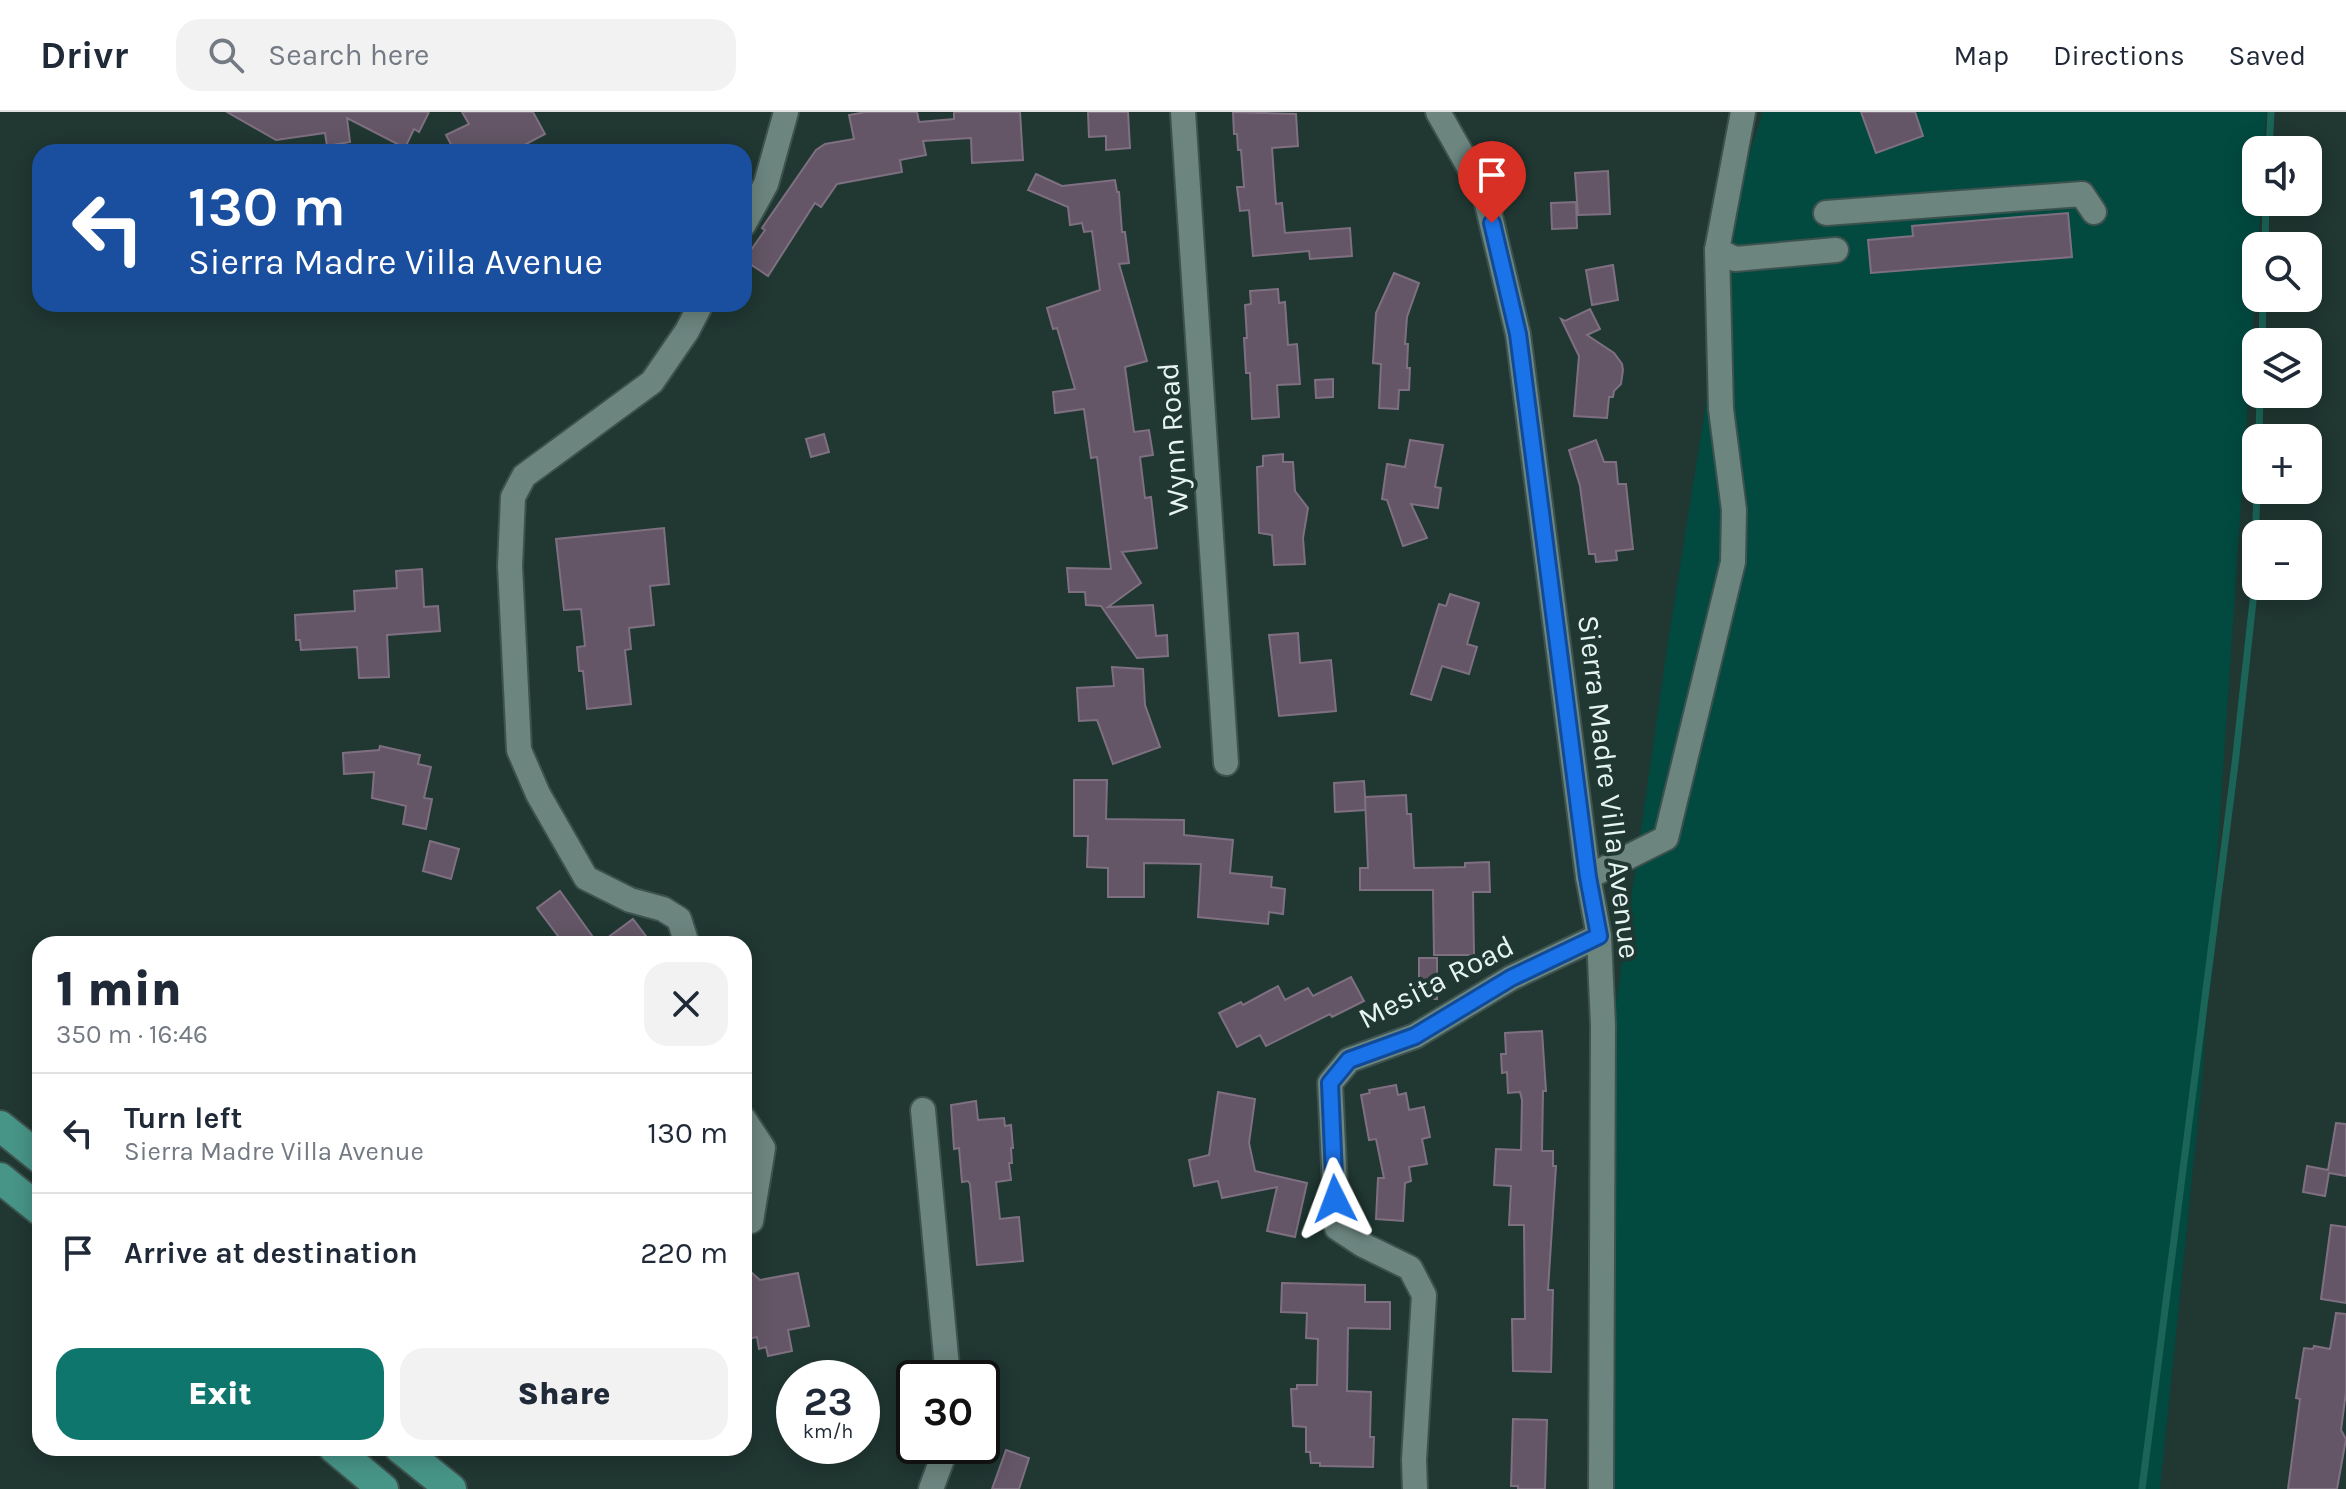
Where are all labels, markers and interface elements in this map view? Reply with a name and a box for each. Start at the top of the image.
search box [176,19,736,91]
text: Drivr [40,33,128,78]
icon: search [204,33,248,77]
text: Search here [268,37,429,73]
text: Map [1954,39,2009,72]
text: Directions [2053,39,2185,72]
text: Saved [2229,39,2306,72]
map controls [2242,136,2322,600]
button: sound [2242,136,2322,216]
pin [1458,141,1526,223]
icon: arrive [1470,153,1514,197]
text: 130 m [188,174,346,239]
icon: left [56,176,160,280]
button: search [2242,232,2322,312]
text: Sierra Madre Villa Avenue [188,241,603,283]
button: layers [2242,328,2322,408]
street label: Wynn Road [1150,361,1196,517]
button: + [2242,424,2322,504]
button: − [2242,520,2322,600]
street label: Sierra Madre Villa Avenue [1570,613,1648,961]
street label: Mesita Road [1352,927,1520,1037]
text: 1 min [56,961,182,1017]
button: close [644,962,728,1046]
text: 350 m · 16:46 [56,1019,208,1050]
text: Turn left [124,1100,242,1136]
icon: left [56,1111,100,1155]
text: 130 m [647,1115,728,1151]
text: Sierra Madre Villa Avenue [124,1136,424,1167]
position arrow [1293,1157,1377,1241]
icon: arrive [56,1231,100,1275]
text: Arrive at destination [124,1235,418,1271]
text: 220 m [640,1235,728,1271]
button: Exit [56,1348,384,1440]
button: Share [400,1348,728,1440]
speed limit sign: 30 [896,1360,1000,1464]
text: 23 [803,1378,853,1425]
text: km/h [803,1420,853,1443]

